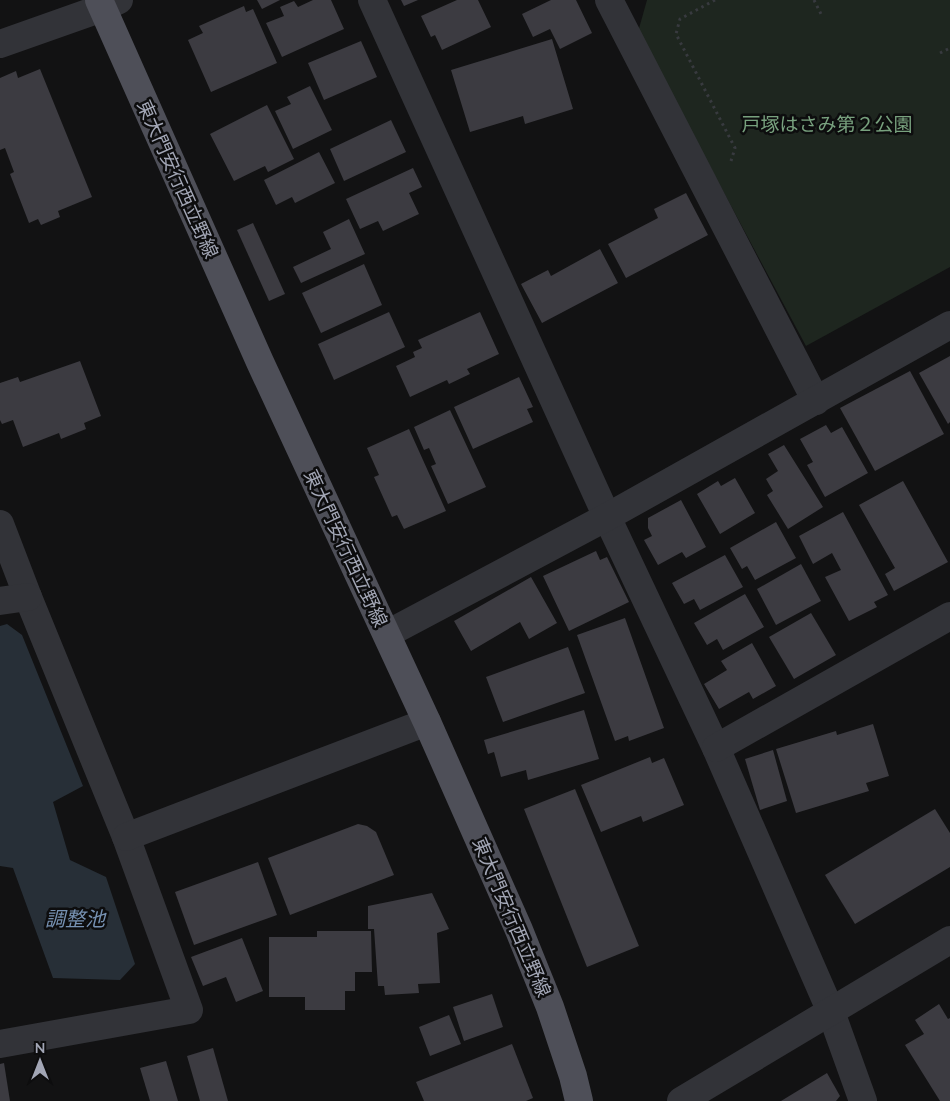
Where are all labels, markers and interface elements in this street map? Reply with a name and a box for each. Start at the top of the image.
street label: 東大門安行西立野線 [132,96,224,262]
park label: 戸塚はさみ第２公園 [741,112,913,136]
street label: 東大門安行西立野線 [299,465,393,631]
street label: 東大門安行西立野線 [468,834,556,1000]
water label: 調整池 [45,906,107,931]
north arrow [15,1036,65,1086]
text: N [35,1039,45,1057]

